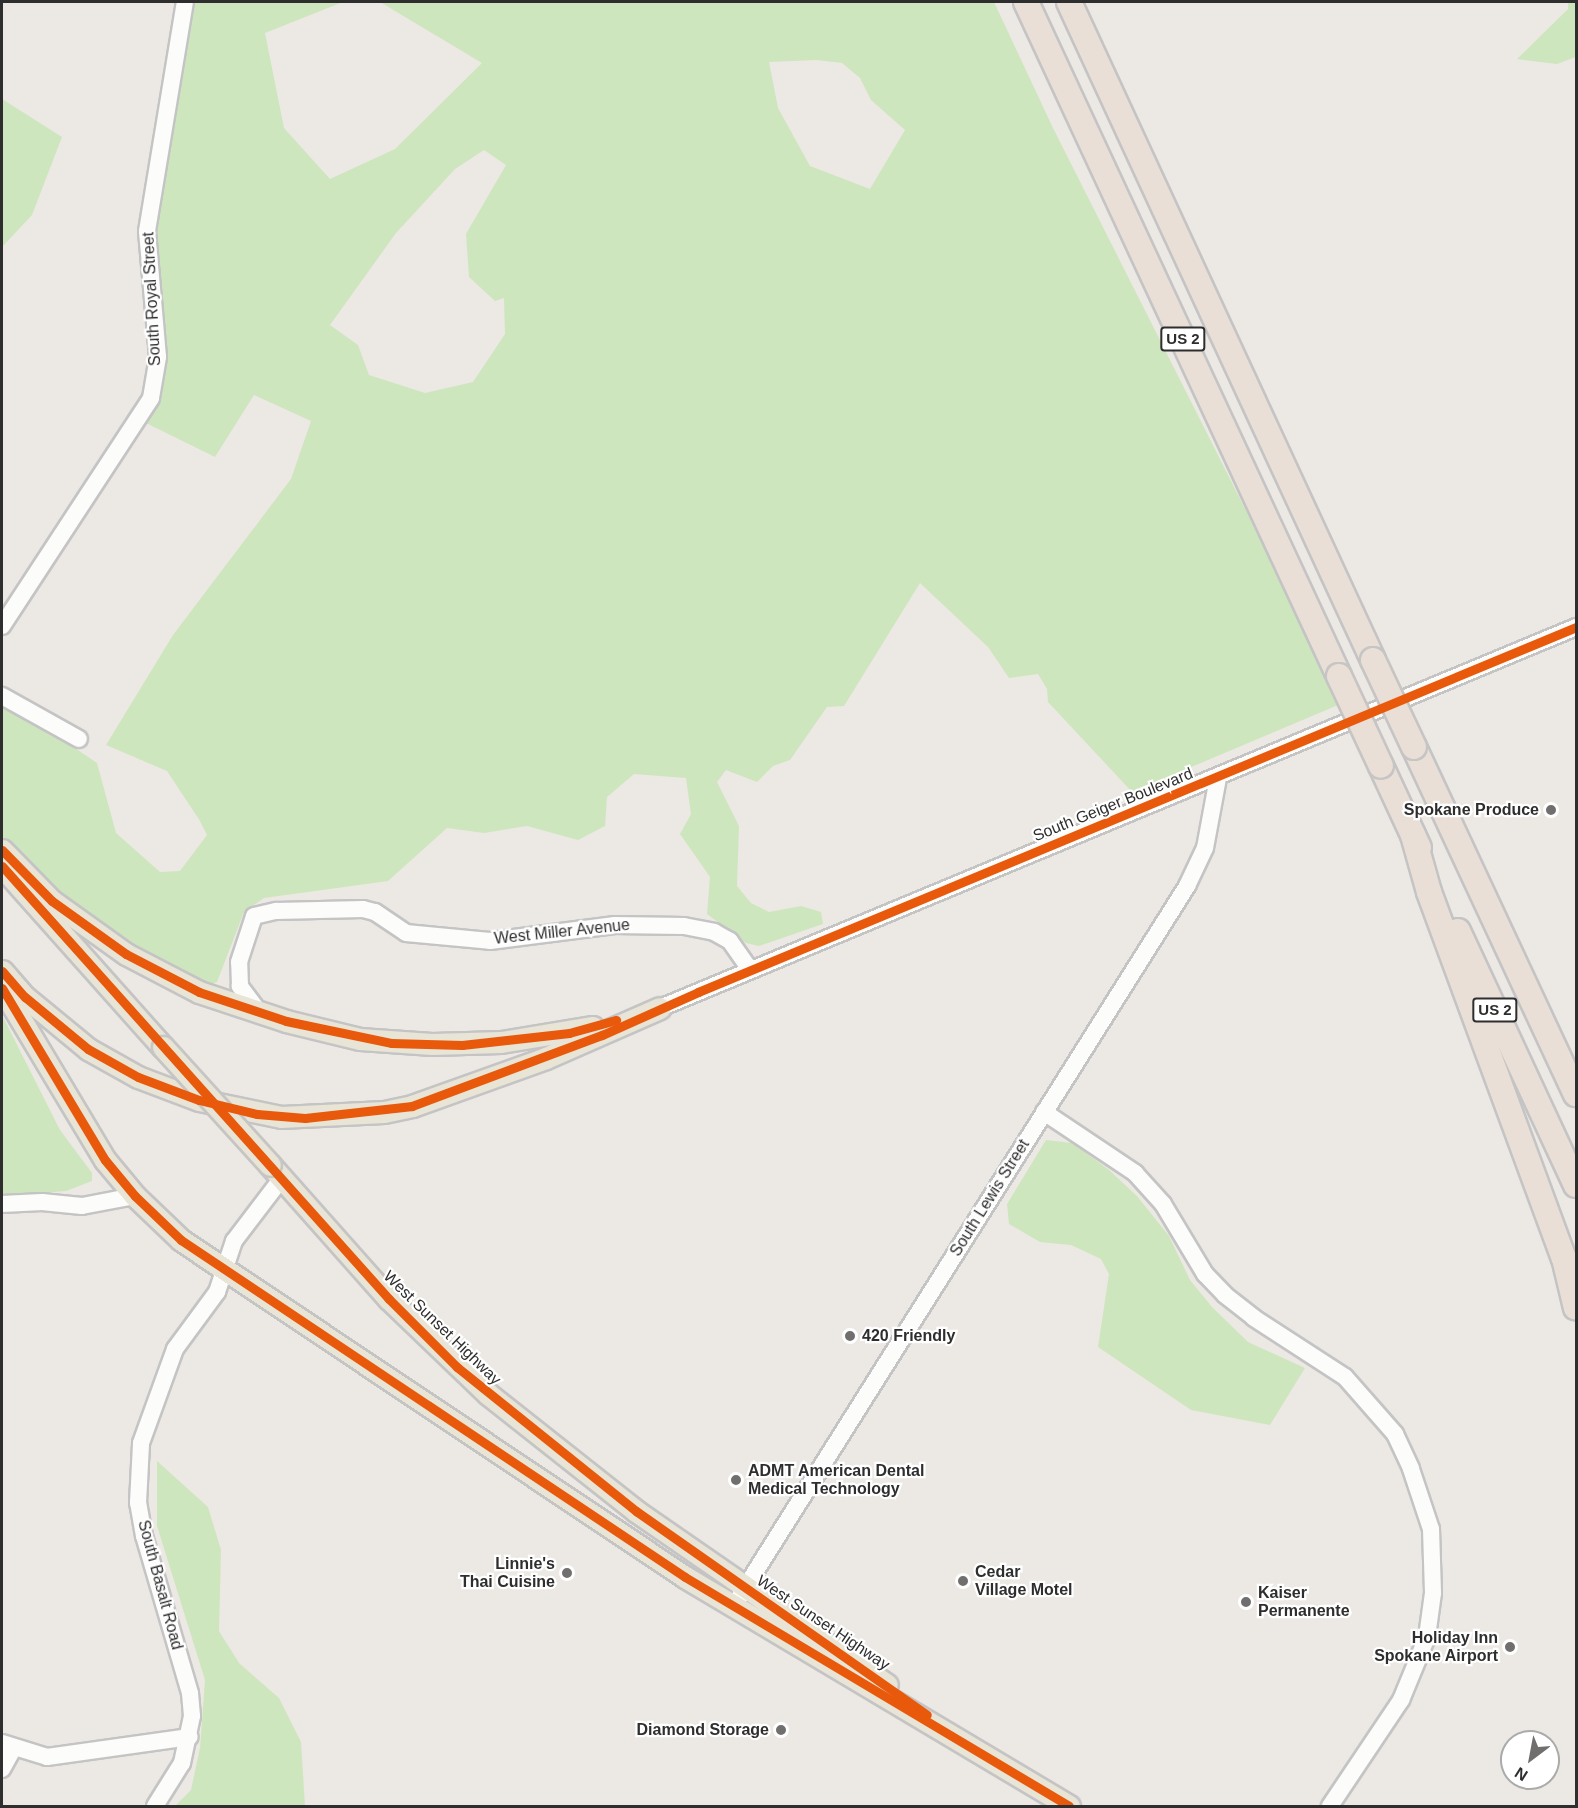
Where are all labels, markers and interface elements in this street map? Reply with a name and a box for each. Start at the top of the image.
street label: South Royal Street [139,231,165,367]
road number: US 2 [1159,327,1207,351]
street label: South Geiger Boulevard [1030,764,1196,846]
place label: Spokane Produce [1404,800,1539,820]
marker: Spokane Produce [1544,803,1558,817]
street label: West Miller Avenue [493,915,631,949]
road number: US 2 [1471,998,1519,1022]
street label: South Lewis Street [946,1136,1034,1260]
street label: West Sunset Highway [379,1267,505,1389]
place label: 420 Friendly [862,1326,955,1346]
marker: 420 Friendly [843,1329,857,1343]
place label: ADMT American Dental Medical Technology [748,1461,925,1499]
marker: ADMT American Dental Medical Technology [729,1473,743,1487]
street label: South Basalt Road [133,1518,187,1652]
place label: Linnie's Thai Cuisine [460,1554,555,1592]
place label: Cedar Village Motel [975,1562,1073,1600]
marker: Linnie's Thai Cuisine [560,1566,574,1580]
street label: West Sunset Highway [753,1571,893,1675]
marker: Cedar Village Motel [956,1574,970,1588]
place label: Kaiser Permanente [1258,1583,1350,1621]
marker: Kaiser Permanente [1239,1595,1253,1609]
place label: Holiday Inn Spokane Airport [1374,1628,1498,1666]
marker: Holiday Inn Spokane Airport [1503,1640,1517,1654]
place label: Diamond Storage [637,1720,769,1740]
marker: Diamond Storage [774,1723,788,1737]
north arrow [1500,1730,1560,1790]
text: N [1512,1764,1531,1784]

